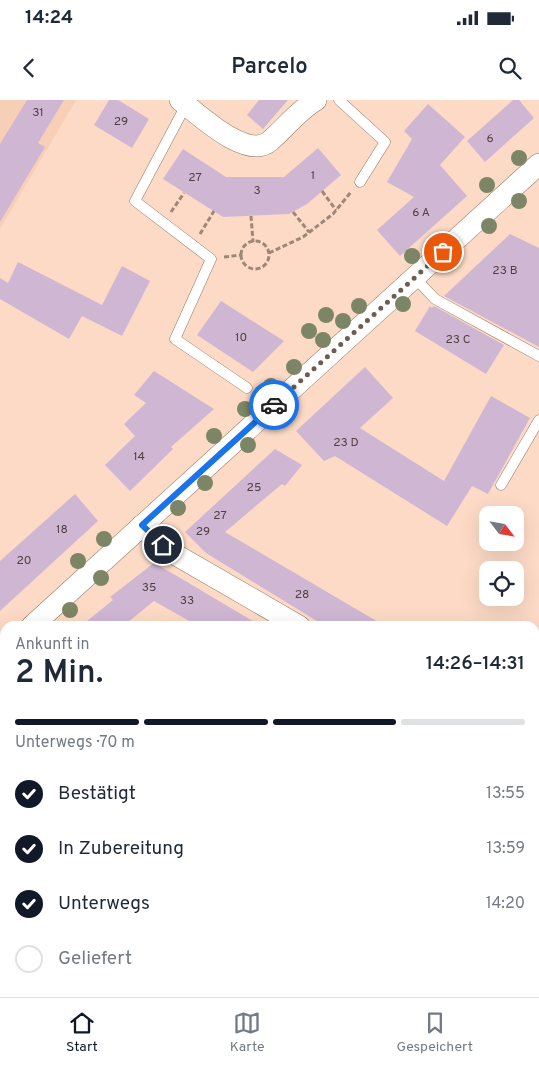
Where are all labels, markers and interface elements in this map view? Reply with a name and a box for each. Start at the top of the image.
text: 14:24 [25,6,73,30]
icon: back [15,54,43,82]
text: Parcelo [231,54,308,81]
icon: search [496,54,524,82]
house number: 31 [32,105,44,121]
house number: 29 [114,114,128,130]
house number: 6 [486,131,494,147]
house number: 1 [311,168,315,184]
house number: 27 [188,170,202,186]
house number: 3 [253,183,261,199]
house number: 6 A [412,205,430,221]
pin [422,231,464,273]
icon: bag [429,238,457,266]
house number: 23 B [492,263,518,279]
house number: 10 [235,330,247,346]
house number: 23 C [445,332,471,348]
courier [249,380,299,430]
icon: car [260,391,288,419]
house number: 23 D [333,435,359,451]
house number: 14 [133,449,145,465]
house number: 25 [247,480,261,496]
north arrow [479,506,524,551]
map controls [479,506,524,606]
house number: 27 [213,508,227,524]
house number: 18 [56,522,68,538]
pin [142,524,184,566]
house number: 29 [196,524,210,540]
icon: home [149,531,177,559]
house number: 20 [16,553,32,569]
button: locate [479,561,524,606]
house number: 35 [142,580,156,596]
house number: 28 [295,587,309,603]
house number: 33 [180,593,194,609]
text: Ankunft in [15,635,90,655]
text: 14:26–14:31 [426,652,525,676]
text: 2 Min. [15,654,103,694]
text: Unterwegs · 70 m [15,733,135,753]
icon: check [15,780,43,808]
text: Bestätigt [58,782,136,806]
text: 13:55 [486,784,525,804]
icon: check [15,835,43,863]
text: In Zubereitung [58,837,184,861]
text: 13:59 [486,839,525,859]
icon: check [15,890,43,918]
text: Unterwegs [58,892,150,916]
text: 14:20 [486,894,525,914]
text: Geliefert [58,947,132,971]
tab: Start [66,1009,98,1056]
tab: Karte [230,1009,265,1056]
tab: Gespeichert [397,1009,473,1056]

